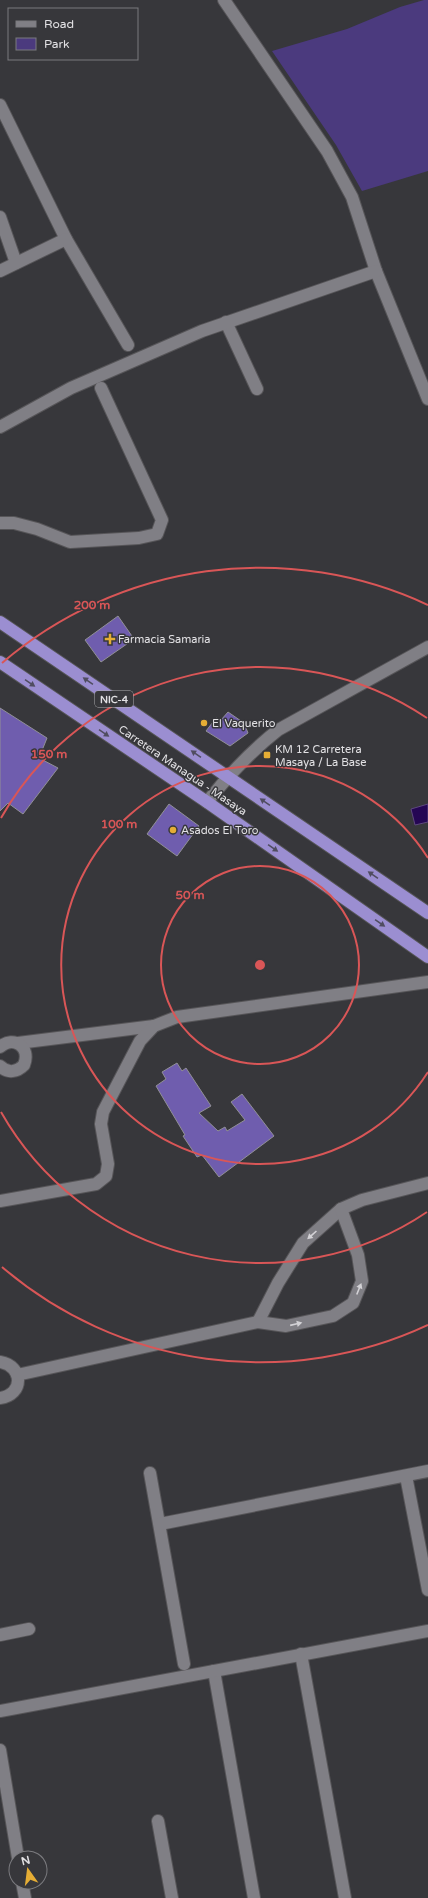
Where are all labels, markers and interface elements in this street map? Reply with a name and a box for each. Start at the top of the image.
legend [8,8,138,60]
text: Road [44,17,74,31]
text: Park [44,37,70,51]
text: 200 m [74,598,110,612]
place label: Farmacia Samaria [118,633,211,646]
marker: Farmacia Samaria [105,634,115,644]
one-way arrow [83,677,93,685]
one-way arrow [24,679,36,686]
road number: NIC-4 [95,691,133,707]
place label: El Vaquerito [212,717,276,730]
marker: El Vaquerito [199,718,209,728]
street label: Carretera Managua - Masaya [116,723,249,818]
one-way arrow [99,729,109,737]
place label: KM 12 Carretera Masaya / La Base [275,743,366,769]
text: 150 m [31,747,67,761]
one-way arrow [191,750,201,758]
marker: KM 12 Carretera Masaya / La Base [262,750,272,760]
one-way arrow [260,798,271,806]
text: 100 m [101,817,137,831]
place label: Asados El Toro [181,824,259,837]
marker: Asados El Toro [168,825,178,835]
one-way arrow [268,844,278,852]
one-way arrow [367,871,378,879]
text: 50 m [175,888,205,902]
one-way arrow [374,919,385,927]
centre of rings [253,958,267,972]
one-way arrow [308,1230,317,1239]
one-way arrow [355,1283,362,1295]
one-way arrow [290,1321,302,1327]
north arrow [8,1850,48,1890]
text: N [20,1853,32,1868]

